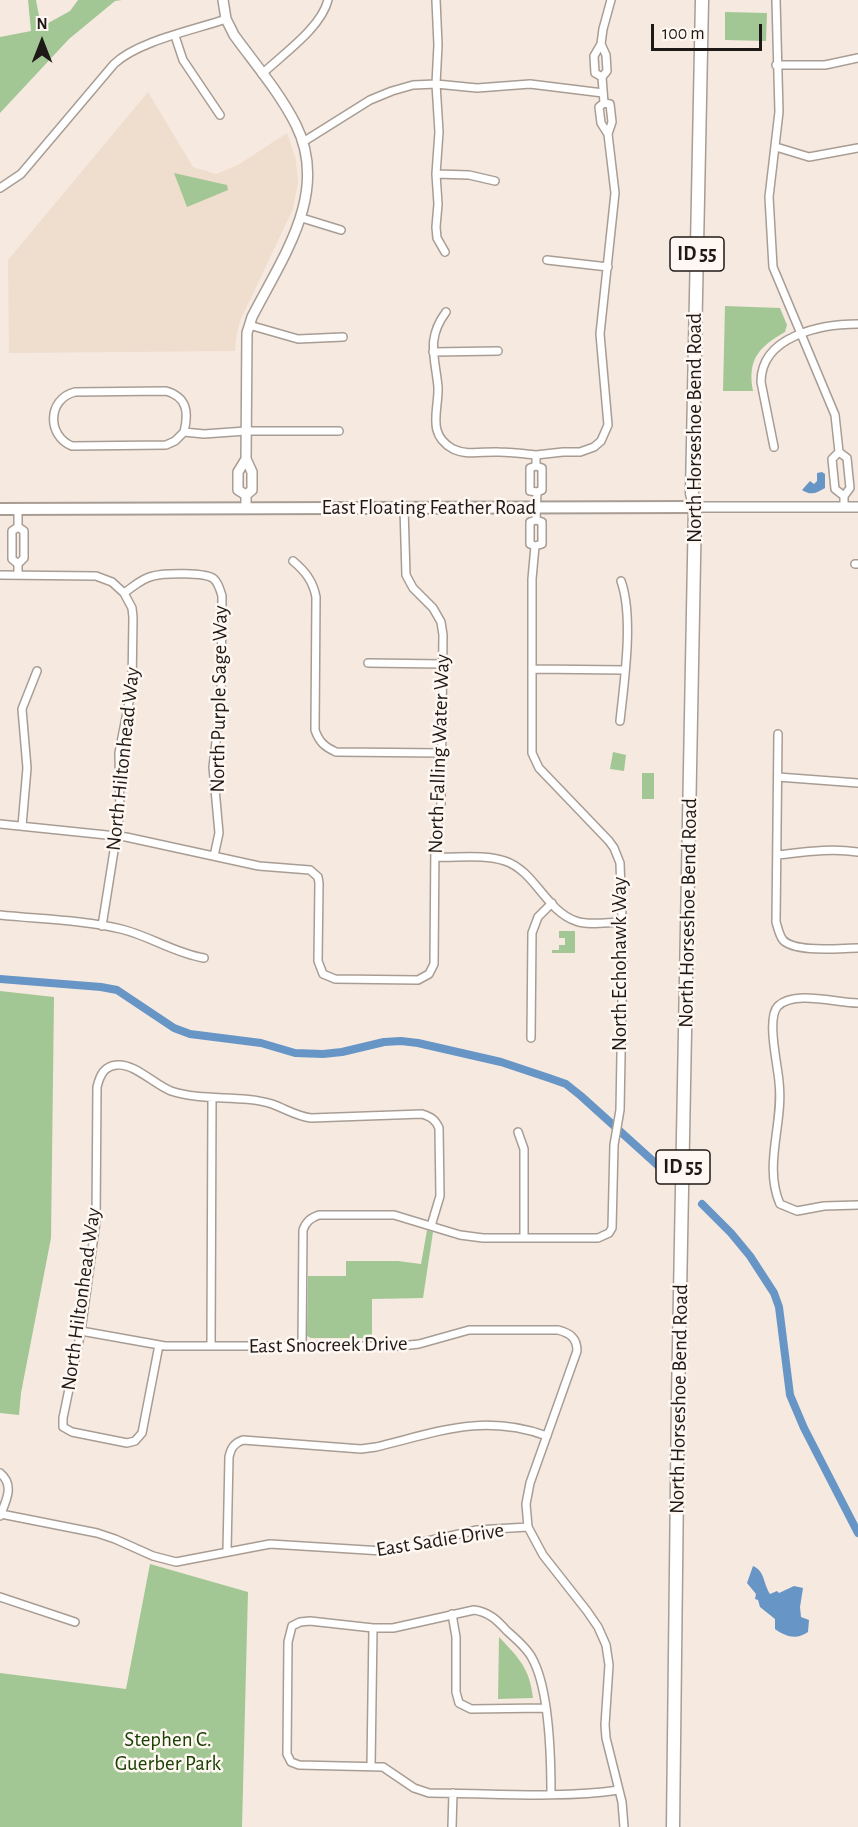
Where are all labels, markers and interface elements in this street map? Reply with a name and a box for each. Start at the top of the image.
north arrow [12,12,72,72]
scale bar [654,12,765,50]
text: N [36,16,48,32]
text: 100 m [662,25,705,43]
road number: ID 55 [670,237,724,271]
street label: North Horseshoe Bend Road [682,313,708,543]
street label: East Floating Feather Road [322,495,536,521]
street label: North Purple Sage Way [205,605,233,793]
street label: North Falling Water Way [423,654,455,854]
street label: North Hiltonhead Way [101,666,145,852]
street label: North Horseshoe Bend Road [673,798,703,1028]
street label: North Echohawk Way [607,877,633,1051]
road number: ID 55 [656,1150,710,1184]
street label: North Hiltonhead Way [56,1206,106,1392]
street label: North Horseshoe Bend Road [664,1284,694,1514]
street label: East Snocreek Drive [248,1331,408,1359]
street label: East Sadie Drive [374,1517,506,1563]
park label: Stephen C. Guerber Park [115,1727,221,1777]

